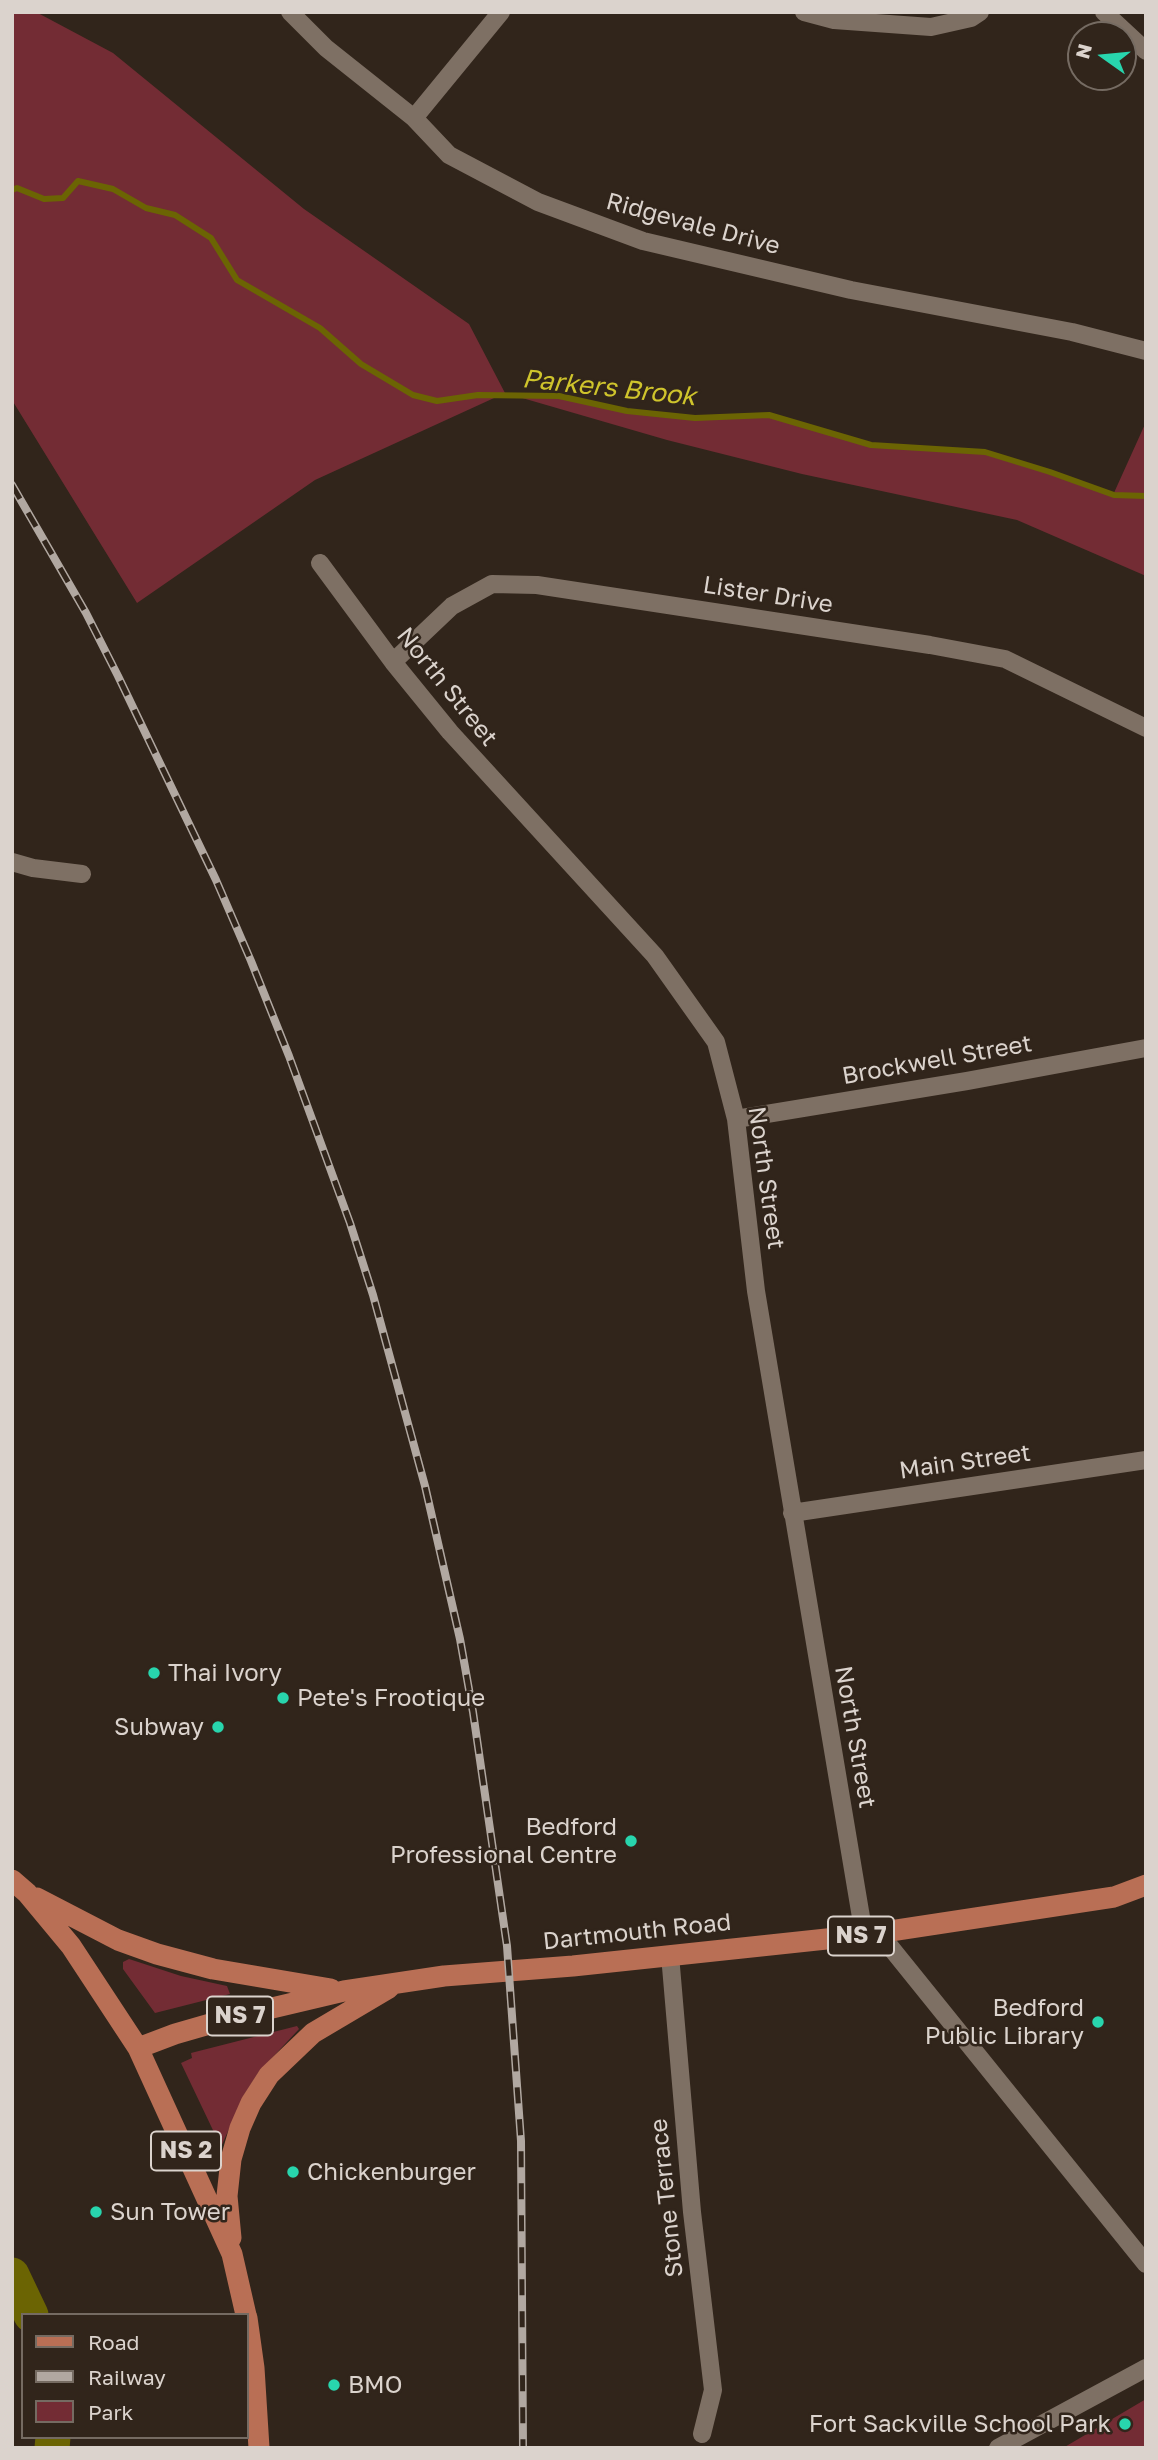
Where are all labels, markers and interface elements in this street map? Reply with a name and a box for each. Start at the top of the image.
north arrow [1067,21,1137,91]
text: N [1070,41,1096,61]
street label: Ridgevale Drive [603,187,783,261]
water label: Parkers Brook [521,363,697,413]
street label: Lister Drive [701,571,835,619]
street label: North Street [391,622,503,752]
street label: Brockwell Street [840,1029,1034,1091]
street label: North Street [742,1105,790,1251]
street label: Main Street [897,1439,1033,1485]
place label: Thai Ivory [168,1659,282,1687]
street label: North Street [828,1664,882,1810]
marker: Thai Ivory [146,1665,162,1681]
place label: Pete's Frootique [297,1684,485,1712]
marker: Pete's Frootique [275,1690,291,1706]
place label: Subway [114,1713,204,1741]
marker: Subway [210,1719,226,1735]
place label: Bedford Professional Centre [390,1813,617,1869]
marker: Bedford Professional Centre [623,1833,639,1849]
street label: Dartmouth Road [541,1908,733,1956]
road number: NS 7 [828,1916,894,1955]
place label: Bedford Public Library [925,1994,1084,2050]
road number: NS 7 [207,1996,273,2036]
marker: Bedford Public Library [1090,2014,1106,2030]
street label: Stone Terrace [644,2117,690,2279]
road number: NS 2 [151,2132,221,2170]
place label: Chickenburger [307,2158,476,2186]
marker: Chickenburger [285,2164,301,2180]
place label: Sun Tower [110,2198,230,2226]
marker: Sun Tower [88,2204,104,2220]
legend [21,2313,248,2439]
text: Road [88,2329,139,2355]
text: Railway [88,2364,166,2390]
place label: BMO [348,2371,402,2399]
marker: BMO [326,2377,342,2393]
text: Park [88,2399,133,2425]
place label: Fort Sackville School Park [809,2410,1111,2438]
marker: Fort Sackville School Park [1117,2416,1133,2432]

